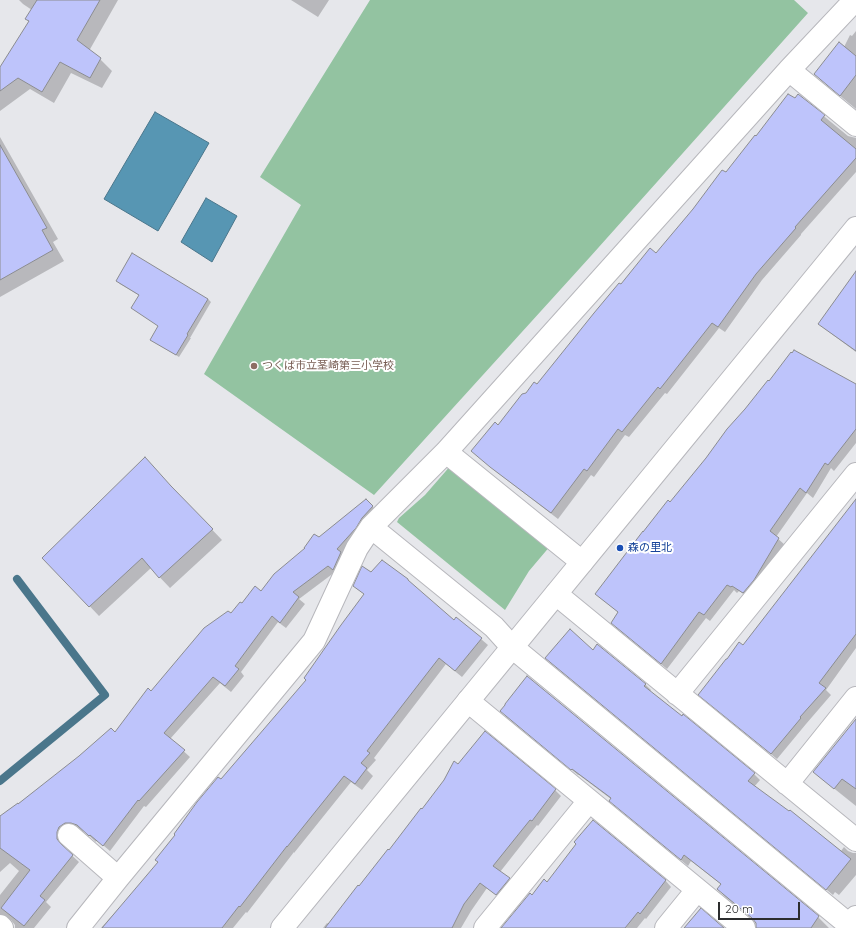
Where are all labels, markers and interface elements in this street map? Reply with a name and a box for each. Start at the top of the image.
place label: つくば市立茎崎第三小学校 [262,359,394,373]
marker: つくば市立茎崎第三小学校 [249,361,259,371]
place label: 森の里北 [628,541,672,555]
marker: 森の里北 [615,543,625,553]
scale bar [720,894,802,920]
text: 20 m [725,901,753,916]

